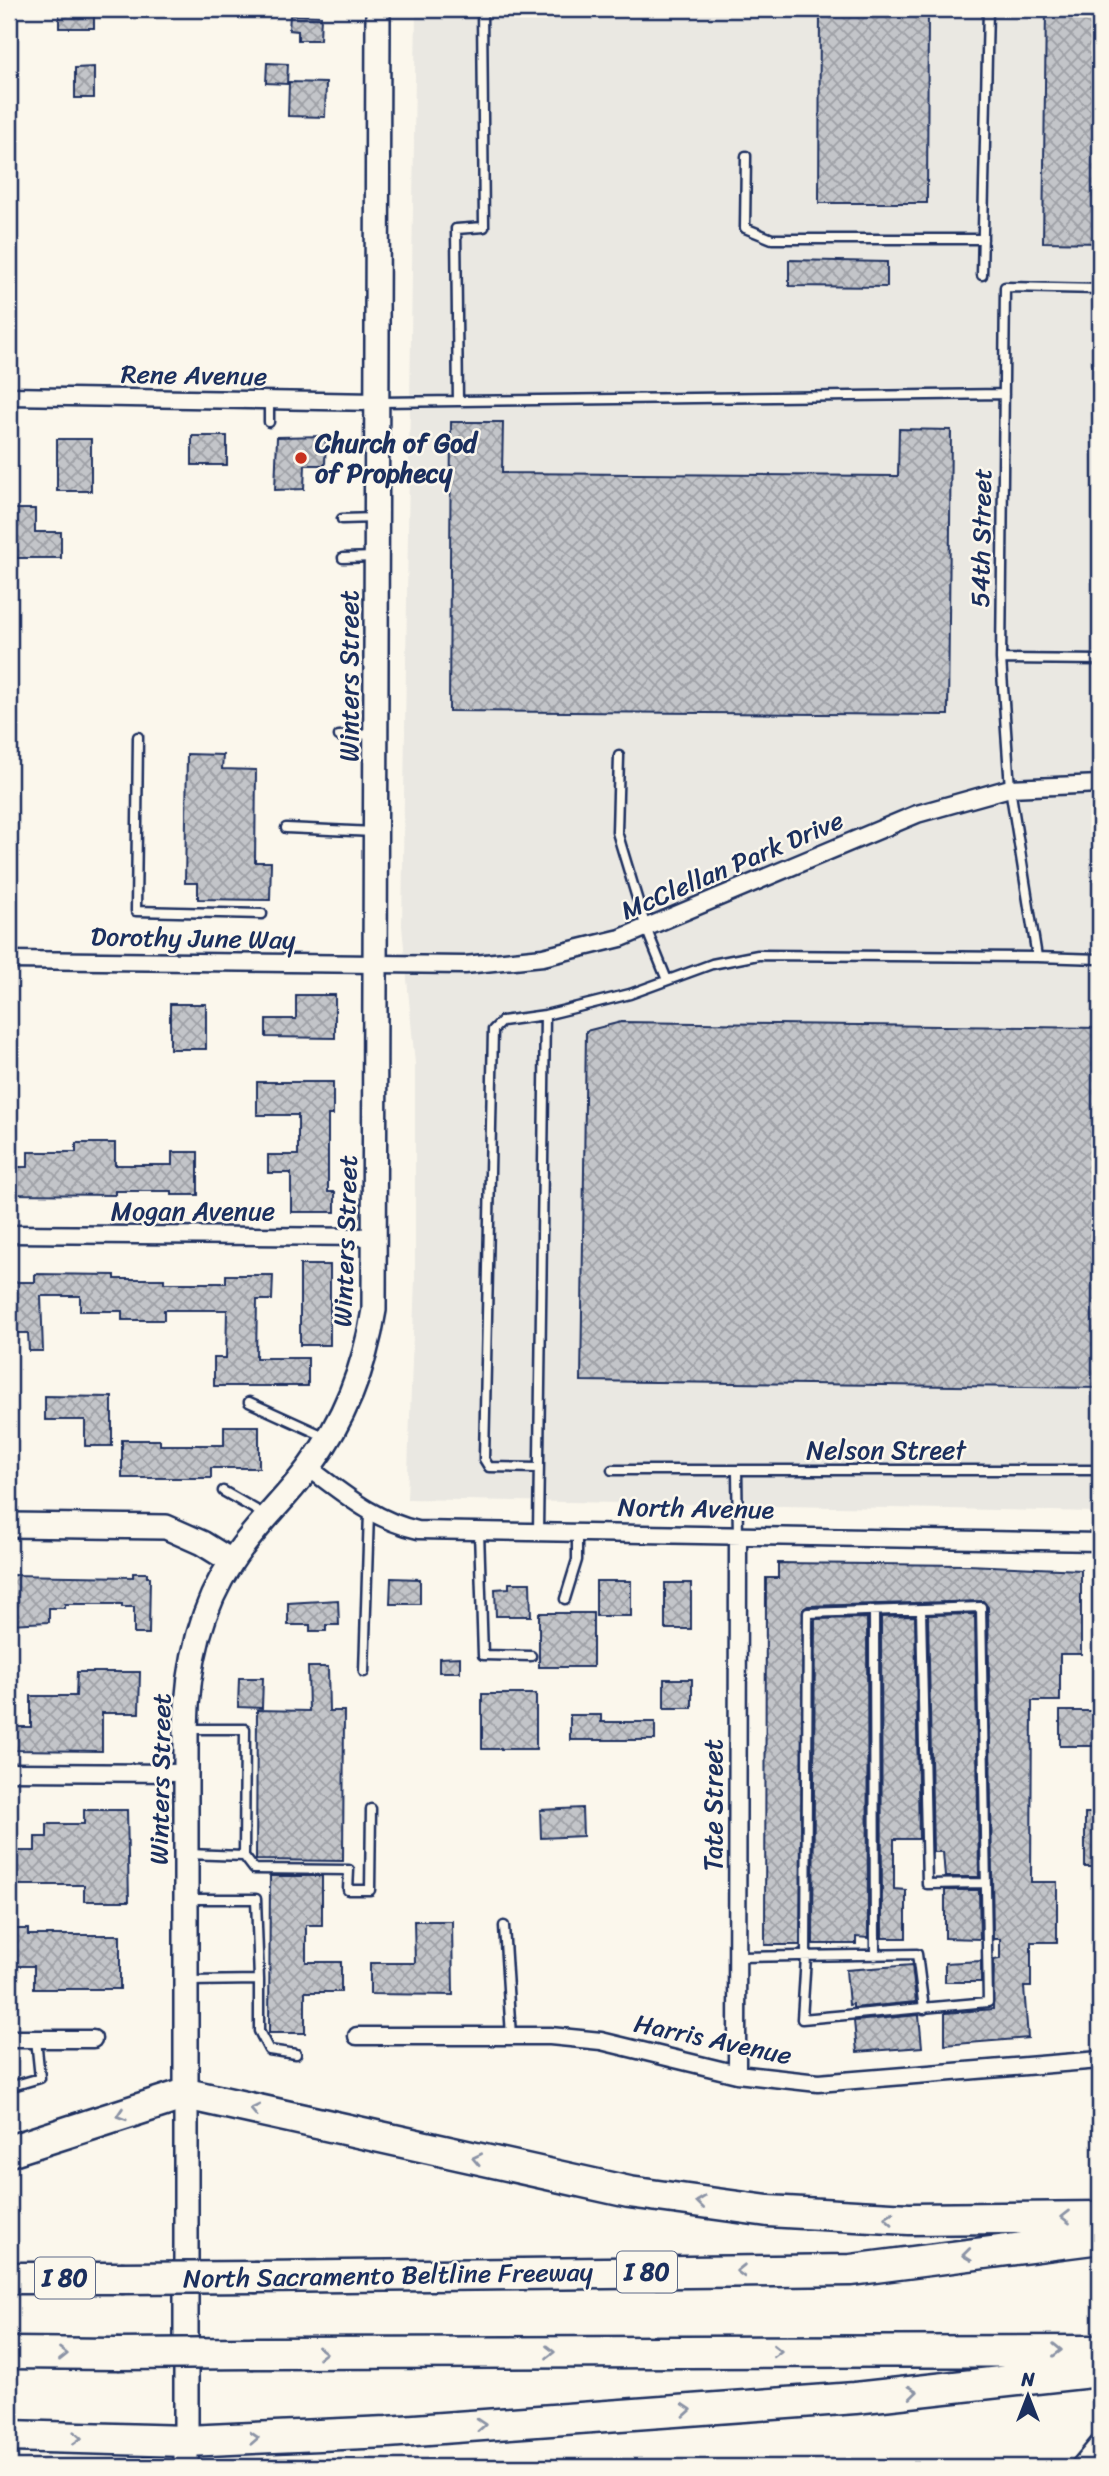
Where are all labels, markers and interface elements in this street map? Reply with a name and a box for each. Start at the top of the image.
street label: Rene Avenue [120,351,268,399]
place label: Church of God of Prophecy [314,420,479,496]
marker: Church of God of Prophecy [293,450,309,466]
street label: 54th Street [957,468,1005,608]
street label: Winters Street [326,590,372,762]
street label: McClellan Park Drive [613,797,851,933]
street label: Dorothy June Way [90,913,297,963]
street label: Winters Street [319,1154,371,1328]
street label: Mogan Avenue [111,1188,275,1234]
street label: Nelson Street [806,1427,967,1473]
street label: North Avenue [617,1484,775,1532]
street label: Winters Street [136,1693,184,1865]
street label: Tate Street [690,1739,736,1871]
street label: Harris Avenue [630,2000,796,2078]
one-way arrow [249,2103,261,2118]
one-way arrow [115,2107,128,2121]
one-way arrow [471,2152,483,2167]
one-way arrow [695,2194,706,2209]
one-way arrow [1060,2209,1070,2225]
one-way arrow [884,2211,895,2226]
one-way arrow [961,2247,973,2262]
street label: North Sacramento Beltline Freeway [183,2248,594,2302]
road number: I 80 [617,2252,677,2292]
road number: I 80 [35,2258,95,2298]
one-way arrow [735,2263,745,2279]
one-way arrow [773,2343,783,2359]
one-way arrow [1052,2343,1063,2358]
one-way arrow [545,2344,556,2360]
one-way arrow [318,2345,328,2361]
one-way arrow [58,2346,69,2362]
north arrow [993,2360,1064,2430]
text: N [1020,2363,1035,2396]
one-way arrow [908,2385,919,2400]
one-way arrow [681,2403,692,2418]
one-way arrow [476,2418,487,2433]
one-way arrow [72,2431,83,2446]
one-way arrow [249,2431,260,2446]

